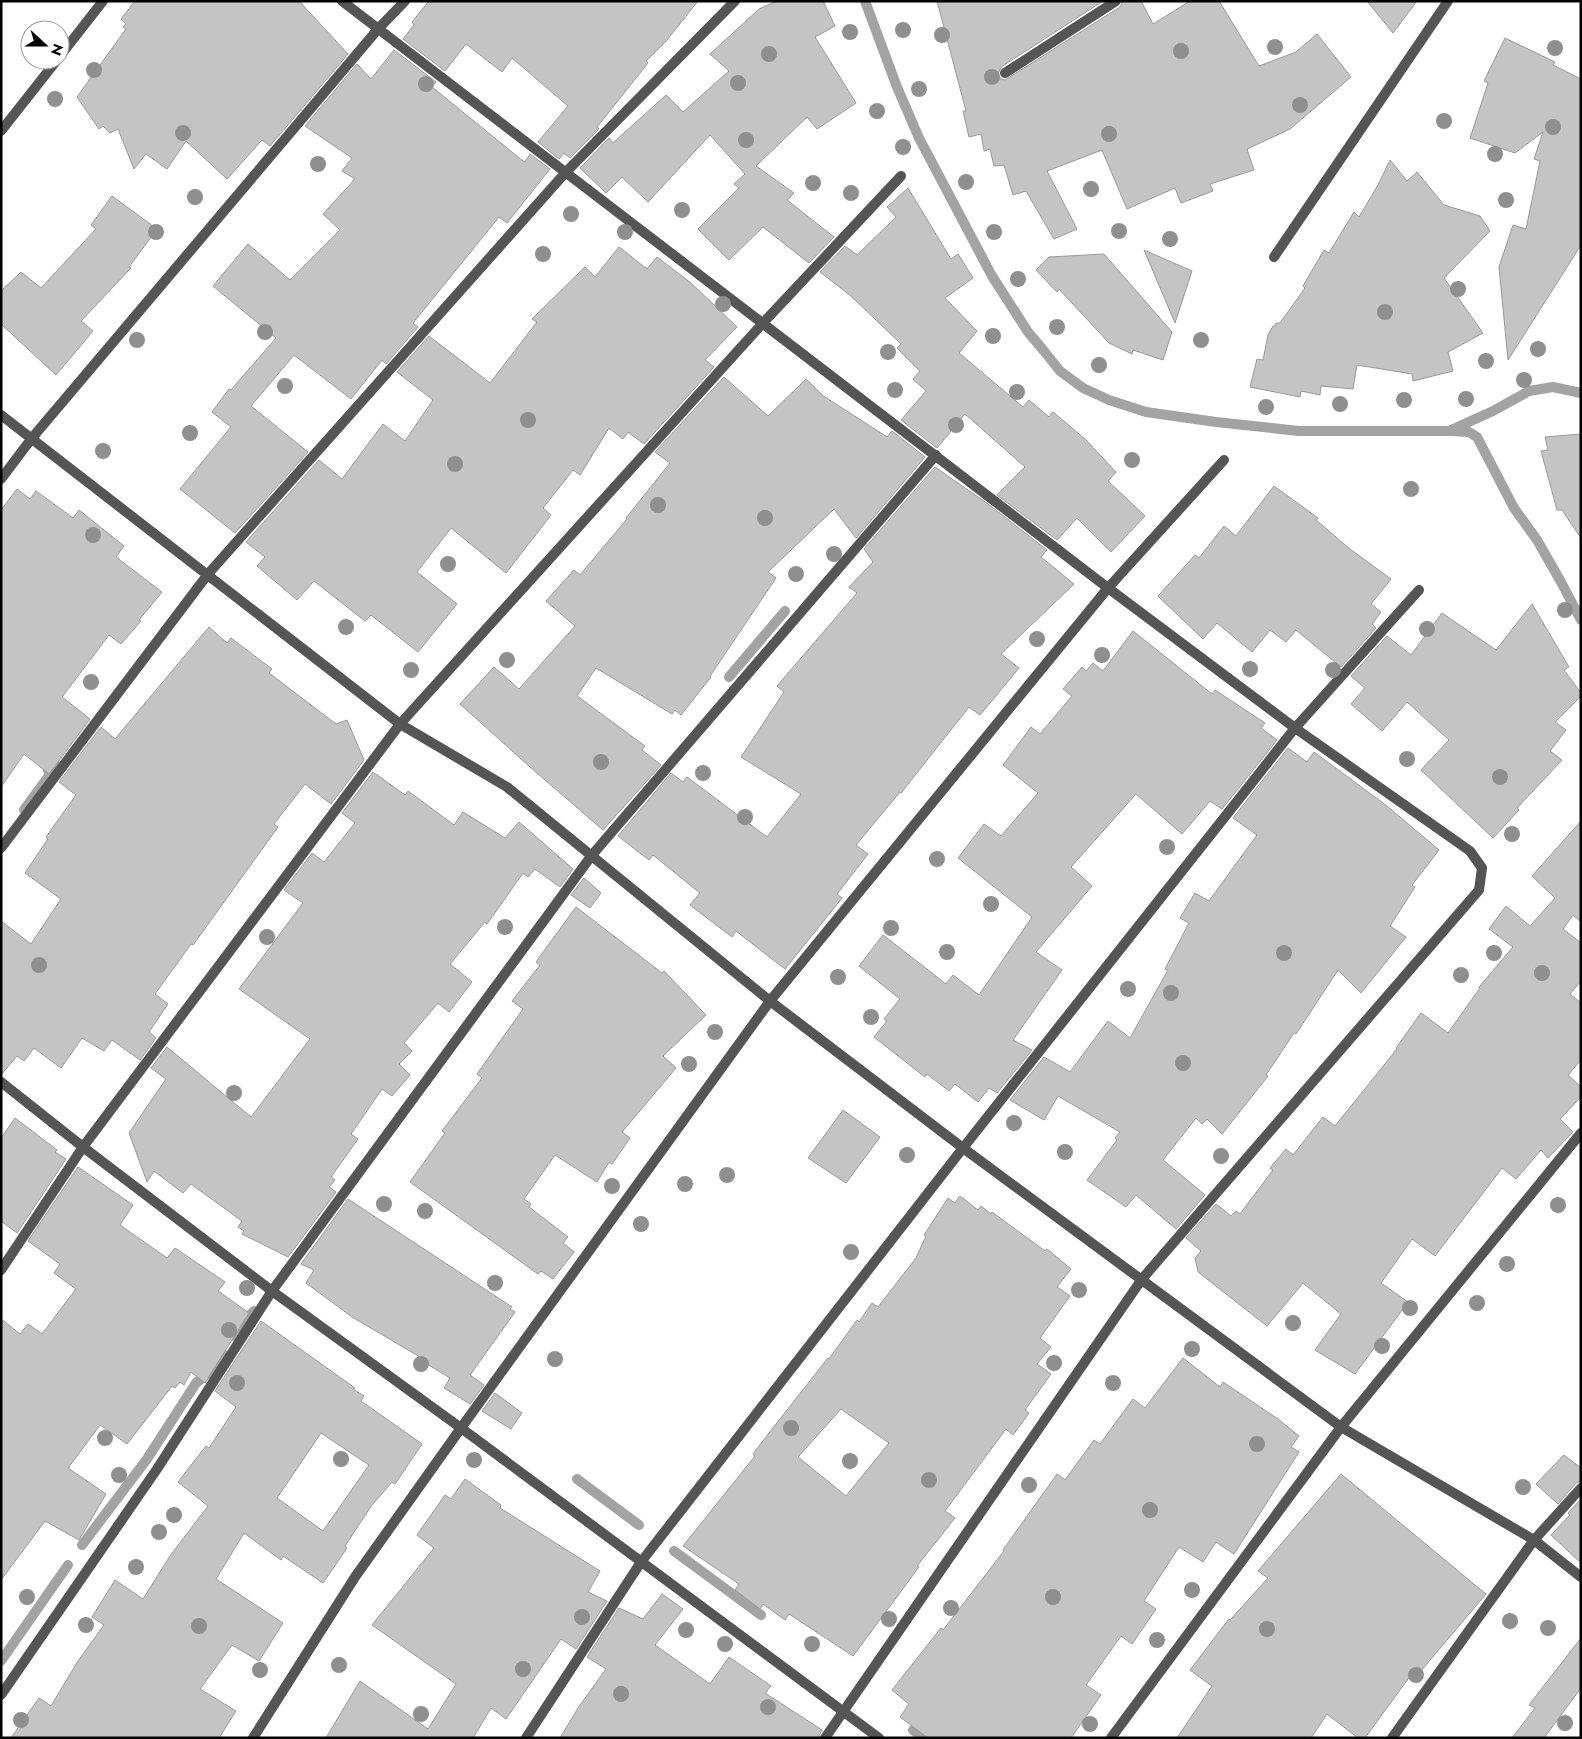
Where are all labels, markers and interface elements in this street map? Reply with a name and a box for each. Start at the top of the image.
north arrow [20,20,70,70]
text: N [46,41,68,58]

